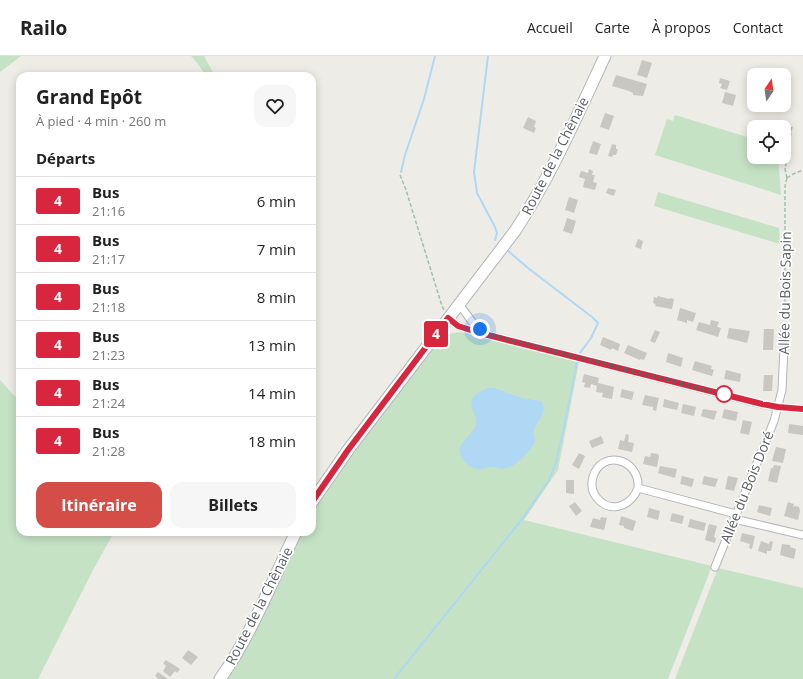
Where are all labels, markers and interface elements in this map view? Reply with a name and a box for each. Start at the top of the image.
text: Railo [20,15,67,41]
text: Accueil [527,18,573,37]
text: Carte [595,18,630,37]
text: À propos [652,18,711,37]
text: Contact [733,18,783,37]
north arrow [747,68,791,112]
map controls [747,68,791,164]
text: Grand Epôt [36,84,142,110]
button: heart [254,85,296,127]
street label: Route de la Chênaie [517,93,593,218]
text: À pied · 4 min · 260 m [36,112,166,130]
button: locate [747,120,791,164]
text: Départs [36,148,95,168]
text: Bus [92,182,119,202]
text: 4 [54,191,62,210]
text: 6 min [257,191,296,211]
text: 21:16 [92,202,125,220]
text: Bus [92,230,119,250]
street label: Allée du Bois Sapin [774,231,795,355]
text: 4 [54,239,62,258]
text: 7 min [257,239,296,259]
text: 21:17 [92,250,125,268]
text: Bus [92,278,119,298]
text: 4 [54,287,62,306]
text: 8 min [257,287,296,307]
text: 21:18 [92,298,125,316]
your location [470,319,490,339]
line badge: 4 [423,321,449,347]
text: 4 [432,324,440,343]
text: Bus [92,326,119,346]
text: 4 [54,335,62,354]
text: 13 min [248,335,296,355]
text: 21:23 [92,346,125,364]
text: Bus [92,374,119,394]
text: 4 [54,383,62,402]
text: 14 min [248,383,296,403]
unlabelled marker [715,385,733,403]
text: 21:24 [92,394,125,412]
text: Bus [92,422,119,442]
street label: Allée du Bois Doré [715,428,778,546]
text: 4 [54,431,62,450]
text: 18 min [248,431,296,451]
text: 21:28 [92,442,125,460]
button: Itinéraire [36,482,162,528]
button: Billets [170,482,296,528]
street label: Route de la Chênaie [221,543,297,668]

